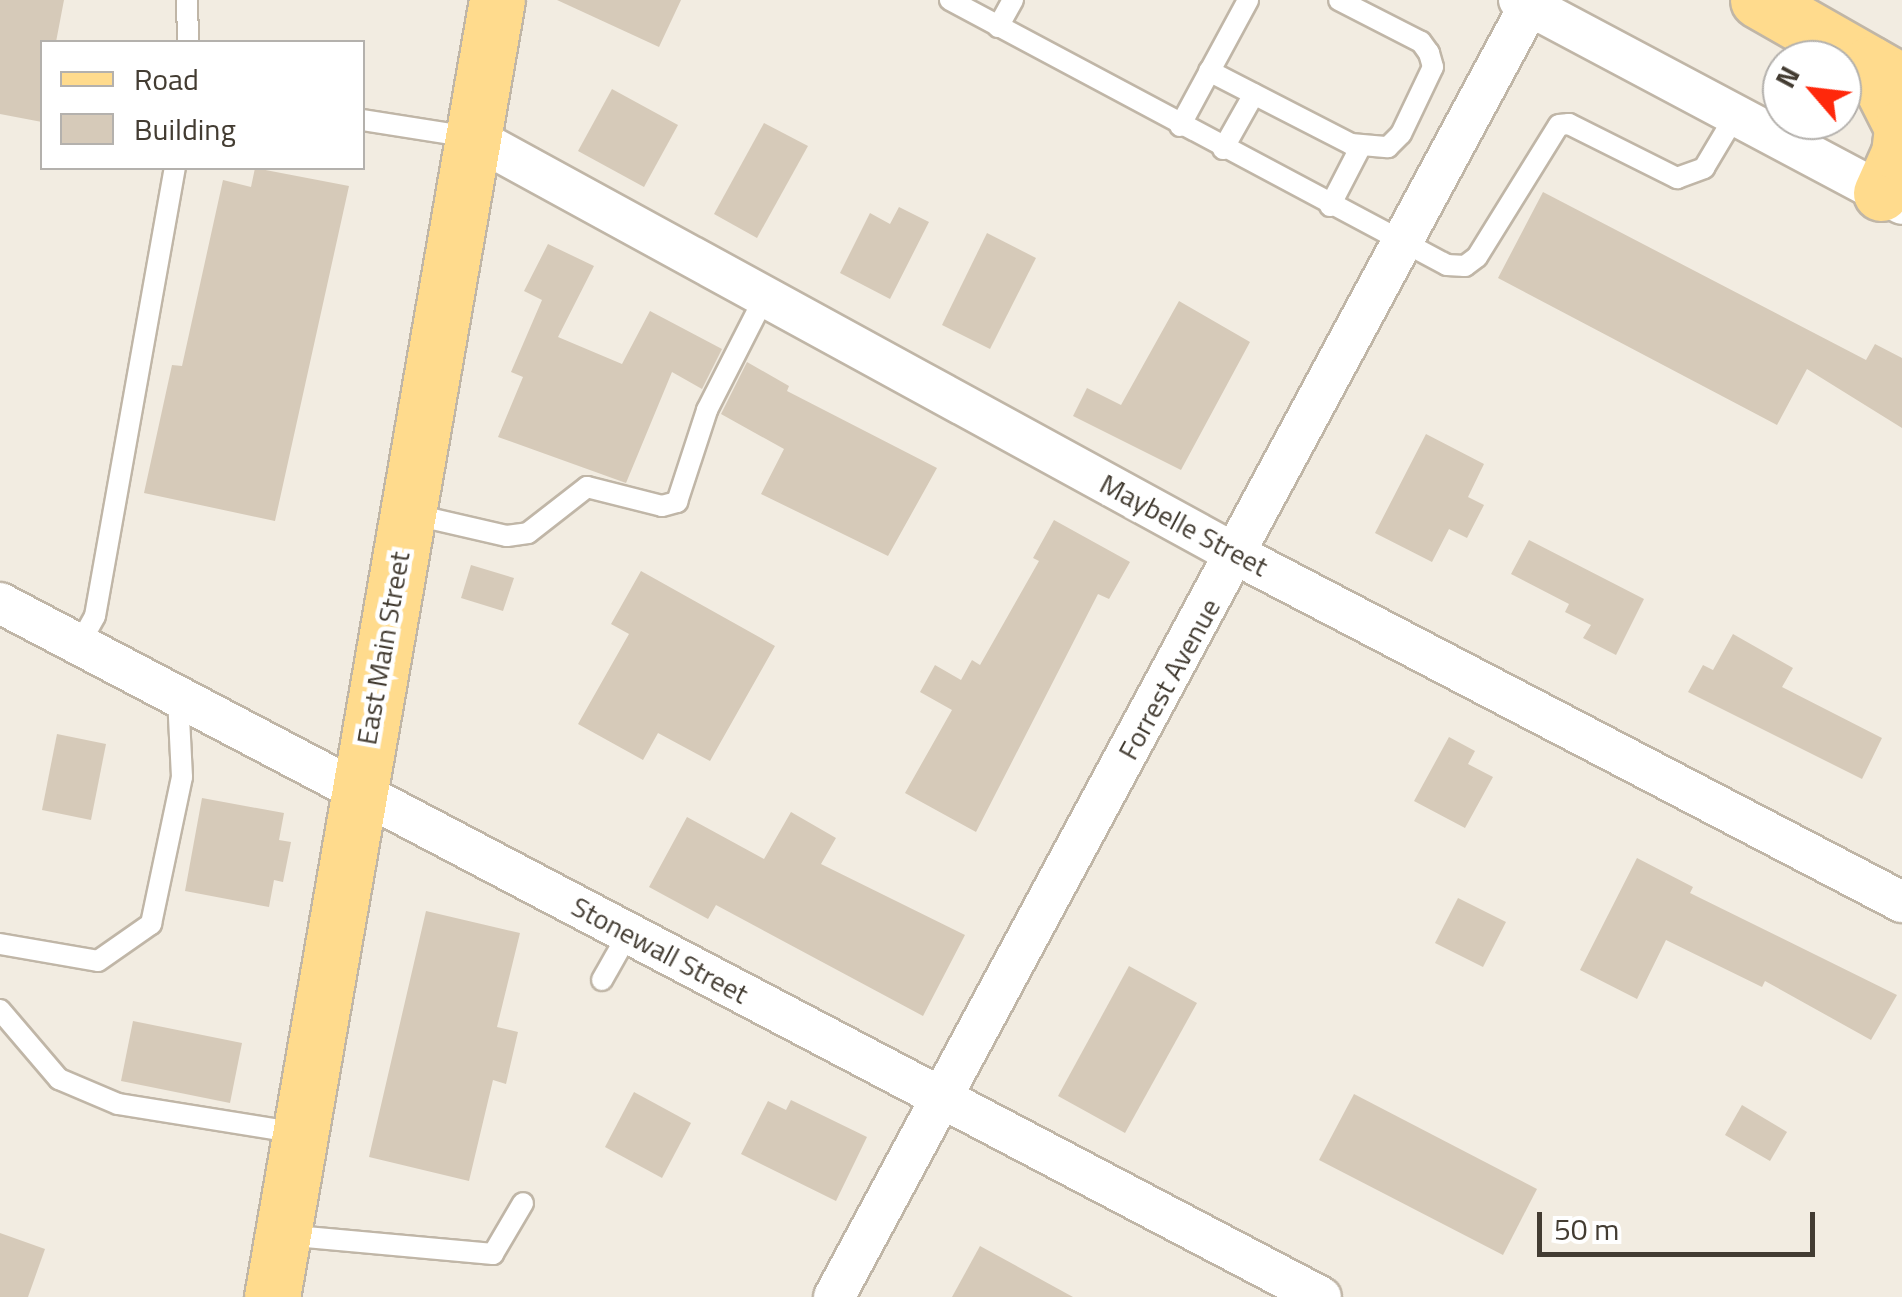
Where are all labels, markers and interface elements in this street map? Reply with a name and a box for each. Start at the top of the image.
legend [40,40,365,170]
north arrow [1762,40,1862,140]
text: Road [134,56,199,102]
text: N [1763,58,1810,95]
text: Building [134,106,236,152]
street label: Maybelle Street [1094,467,1274,583]
street label: East Main Street [349,549,417,747]
street label: Forrest Avenue [1111,593,1227,765]
street label: Stonewall Street [566,889,754,1011]
scale bar [1542,1192,1820,1254]
text: 50 m [1554,1206,1619,1252]

